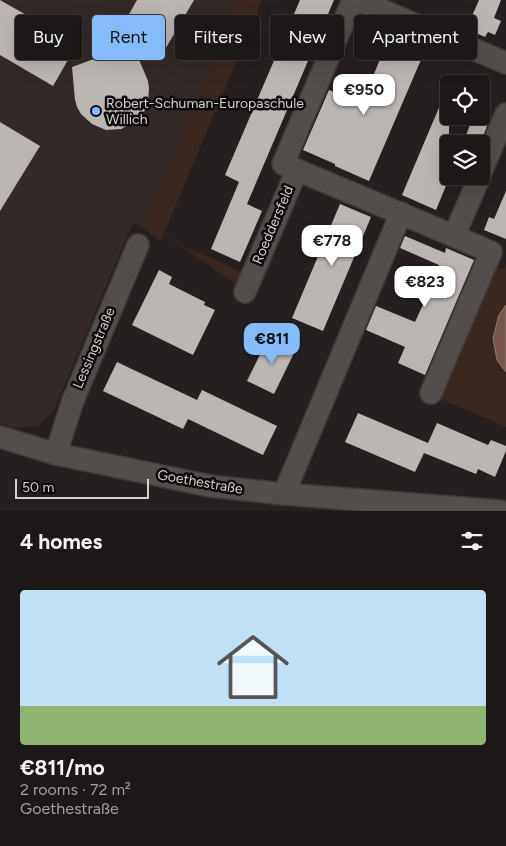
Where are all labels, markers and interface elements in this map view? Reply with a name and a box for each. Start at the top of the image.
chip: Buy [15,15,82,60]
chip: Rent [92,15,165,60]
chip: Filters [175,15,260,60]
chip: New [270,15,344,60]
chip: Apartment [354,15,477,60]
pin: €950 [334,74,394,116]
map controls [440,75,490,185]
button: locate [440,75,490,125]
text: €950 [344,80,384,99]
place label: Robert-Schuman-Europaschule Willich [106,95,304,128]
marker: Robert-Schuman-Europaschule Willich [90,105,102,117]
button: layers [440,135,490,185]
street label: Roeddersfeld [249,183,297,267]
pin: €778 [302,224,362,267]
text: €778 [313,231,351,250]
pin: €823 [395,266,455,308]
text: €823 [405,272,445,291]
street label: Lessingstraße [69,305,119,391]
pin: €811 [242,322,302,365]
text: €811 [255,329,289,348]
street label: Goethestraße [156,466,244,498]
scale bar [15,476,149,499]
text: 50 m [22,479,54,496]
icon: filters [458,527,486,555]
text: 4 homes [20,529,102,554]
icon: home [208,622,298,712]
text: €811/mo [20,755,105,780]
text: 2 rooms · 72 m² [20,780,131,799]
text: Goethestraße [20,799,119,818]

